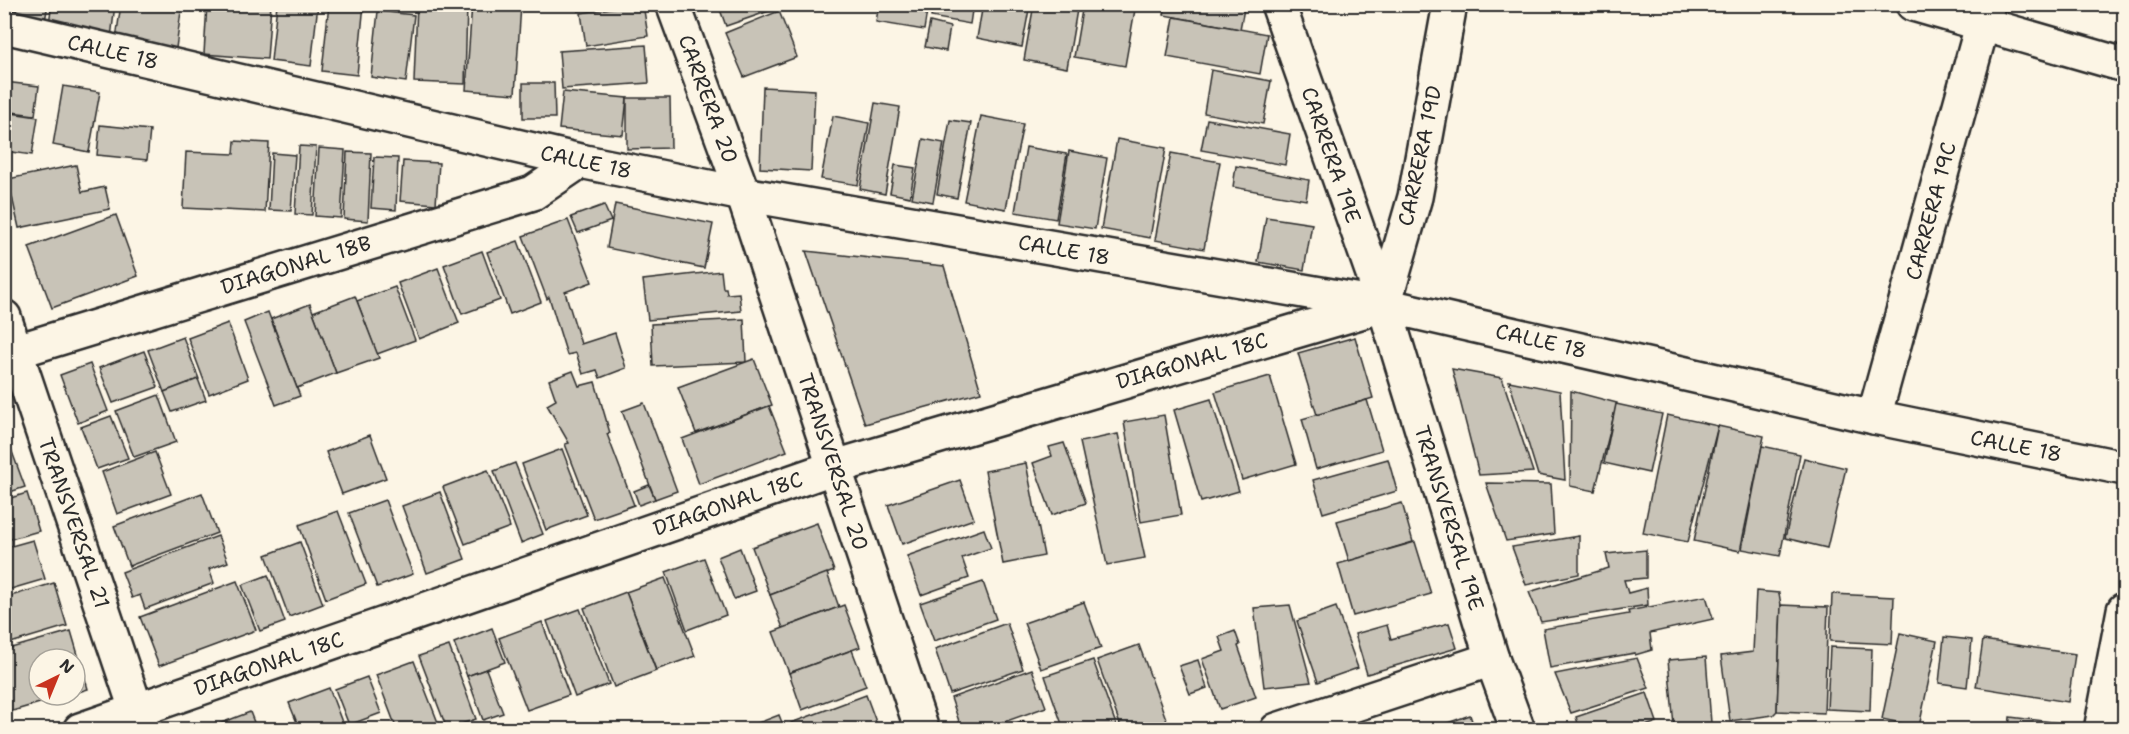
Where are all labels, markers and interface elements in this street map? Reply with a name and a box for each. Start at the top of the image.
street label: CALLE 18 [65,28,161,76]
street label: CARRERA 20 [672,31,744,167]
street label: CARRERA 19E [1295,83,1367,227]
street label: CARRERA 19D [1391,83,1449,229]
street label: CALLE 18 [538,139,634,185]
street label: CARRERA 19C [1899,139,1963,283]
street label: CALLE 18 [1016,228,1112,272]
street label: DIAGONAL 18B [217,229,375,301]
street label: CALLE 18 [1493,317,1589,365]
street label: DIAGONAL 18C [1113,326,1271,396]
street label: TRANSVERSAL 20 [791,370,875,554]
street label: TRANSVERSAL 19E [1408,422,1490,614]
street label: CALLE 18 [1968,423,2064,469]
street label: TRANSVERSAL 21 [32,434,116,612]
street label: DIAGONAL 18C [649,465,807,543]
street label: DIAGONAL 18C [190,625,348,703]
north arrow [27,647,87,707]
text: N [55,654,79,678]

